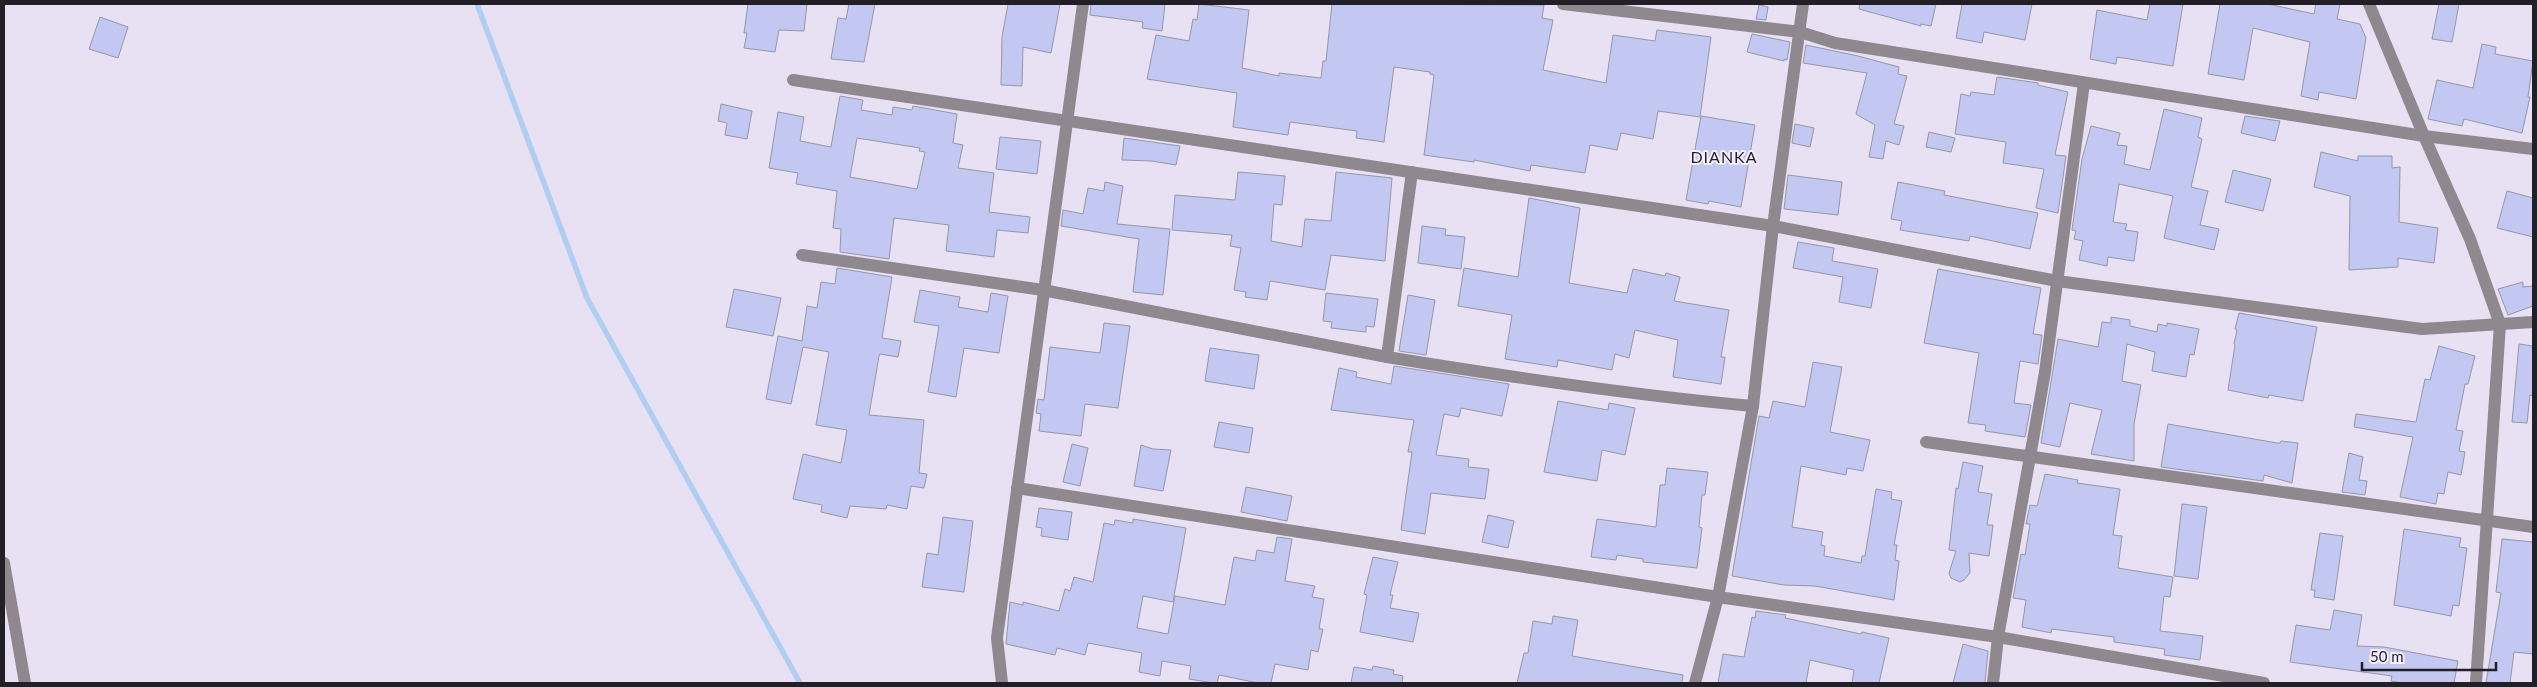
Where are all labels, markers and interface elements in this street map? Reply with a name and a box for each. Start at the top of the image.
district label: DIANKA [1690,147,1758,166]
scale bar [2362,640,2496,672]
text: 50 m [2370,647,2404,665]

